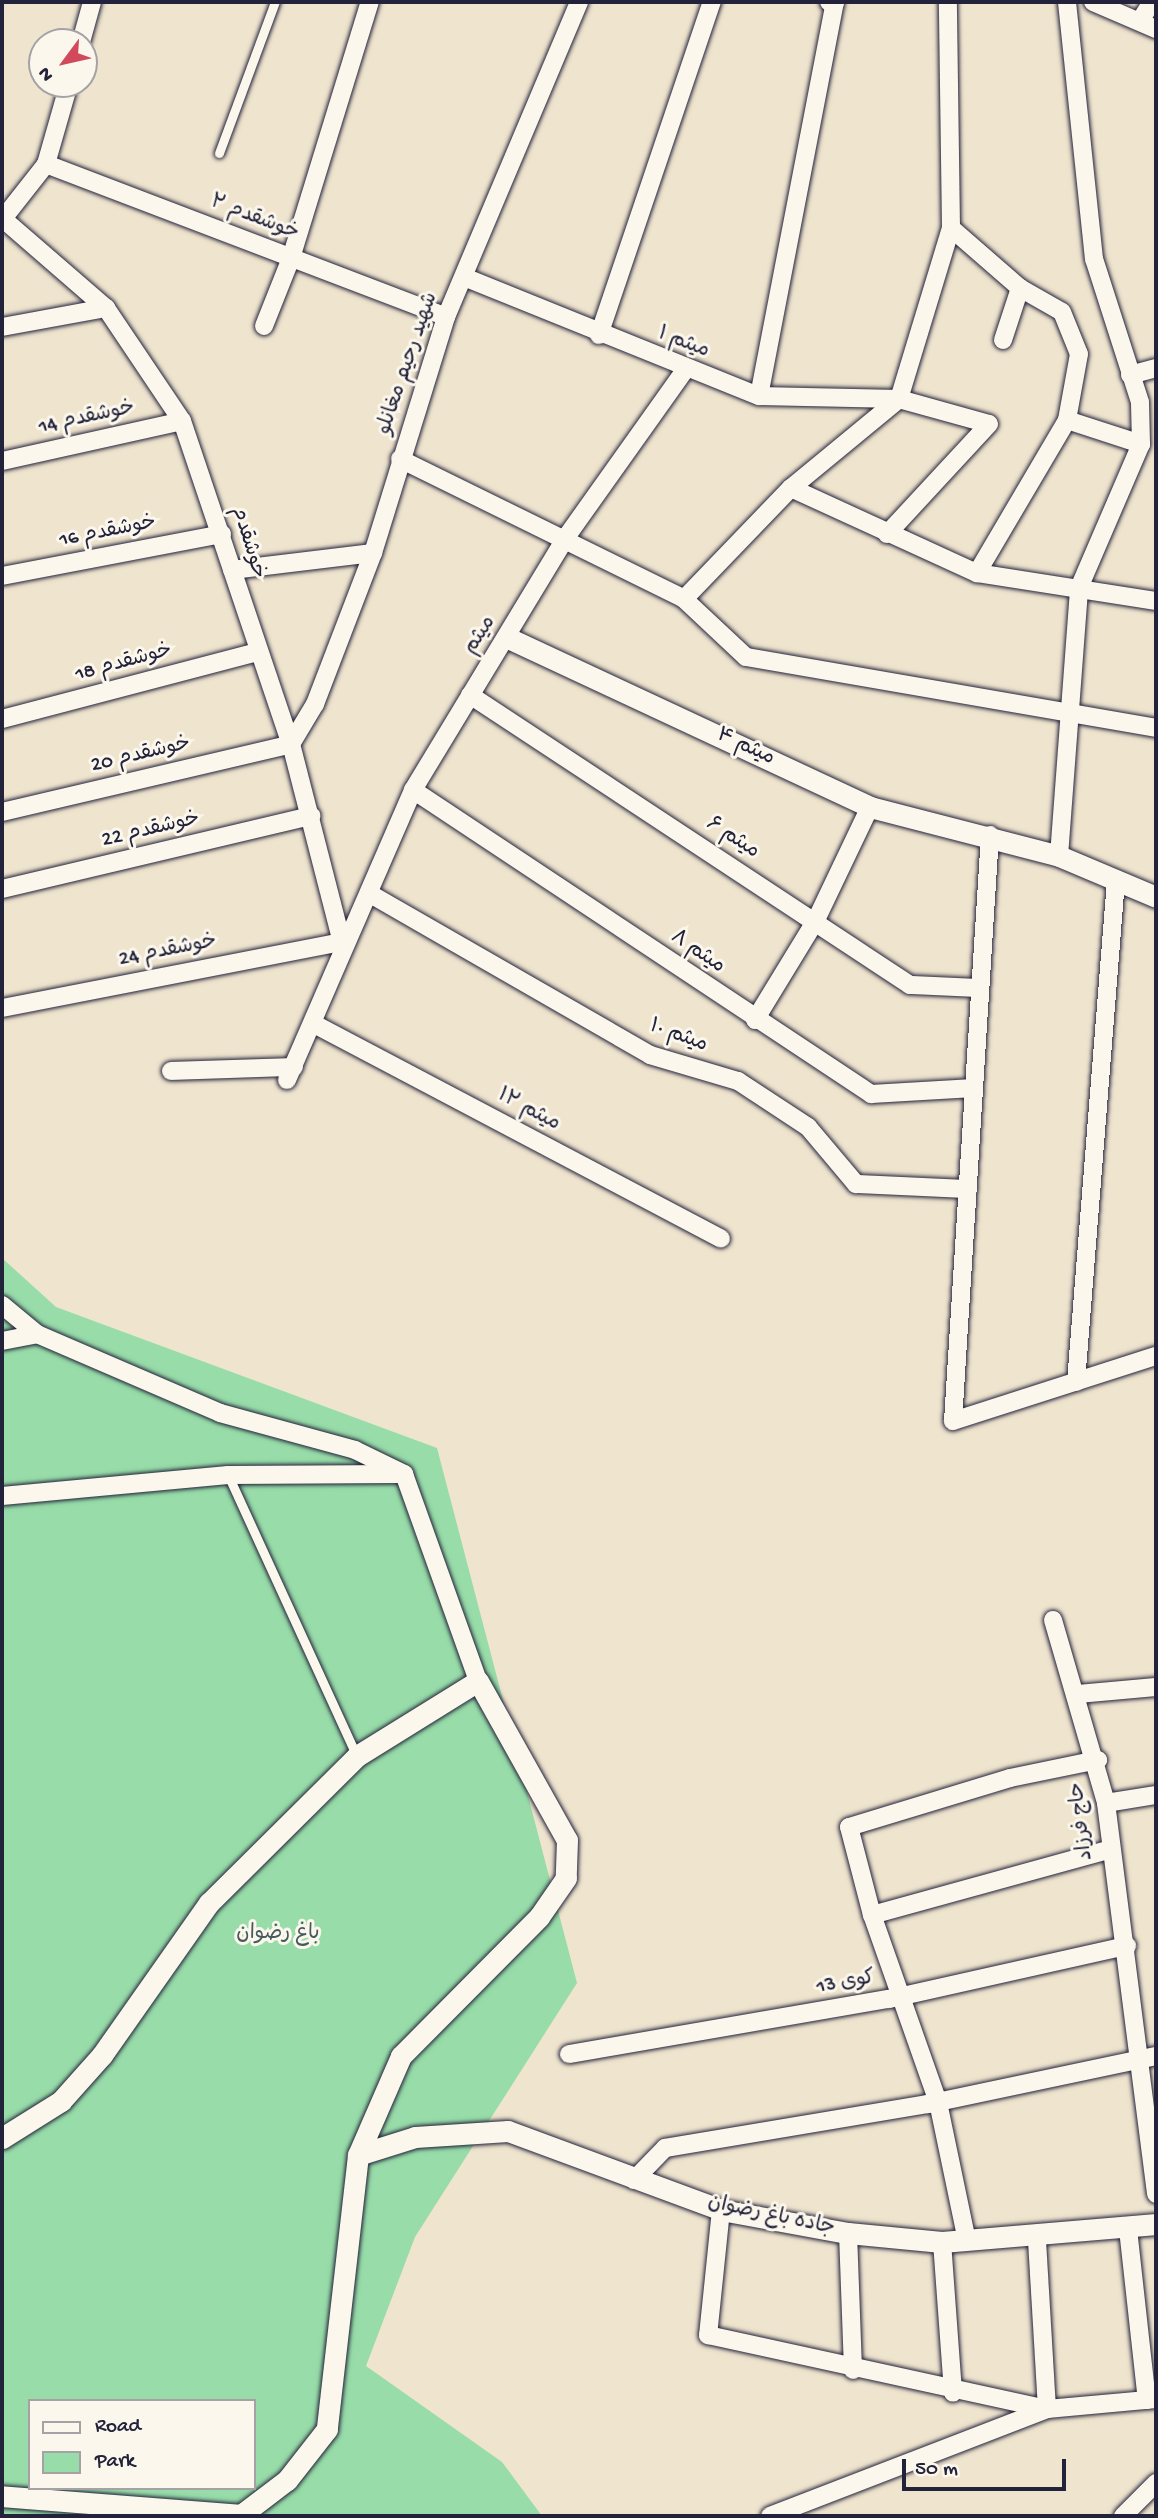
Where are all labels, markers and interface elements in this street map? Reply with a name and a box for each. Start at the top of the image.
north arrow [28,28,98,98]
text: N [34,62,60,85]
street label: ۲ خوشقدم [206,191,302,247]
street label: شهید رحیم مغانلو [373,290,445,438]
street label: ۱ میثم [654,323,712,365]
street label: خوشقدم 14 [37,397,137,441]
street label: خوشقدم [224,504,270,582]
street label: خوشقدم 16 [57,511,159,555]
street label: میثم [459,612,503,660]
street label: خوشقدم 18 [73,639,175,689]
street label: ۴ میثم [712,724,778,772]
street label: خوشقدم 20 [89,732,193,780]
street label: خوشقدم 22 [100,808,202,854]
street label: ۶ میثم [701,812,763,866]
street label: ۸ میثم [665,926,729,980]
street label: خوشقدم 24 [117,930,219,974]
street label: ۱۰ میثم [645,1015,711,1059]
street label: ۱۲ میثم [492,1084,564,1138]
street label: حاج فرزاد [1066,1780,1100,1862]
park label: باغ رضوان [236,1922,320,1948]
street label: کوی 13 [815,1966,877,2002]
street label: جاده باغ رضوان [705,2191,837,2243]
legend [28,2399,256,2490]
text: Road [95,2415,141,2440]
scale bar [906,2444,1070,2488]
text: Park [95,2450,135,2475]
text: 50 m [915,2458,958,2483]

